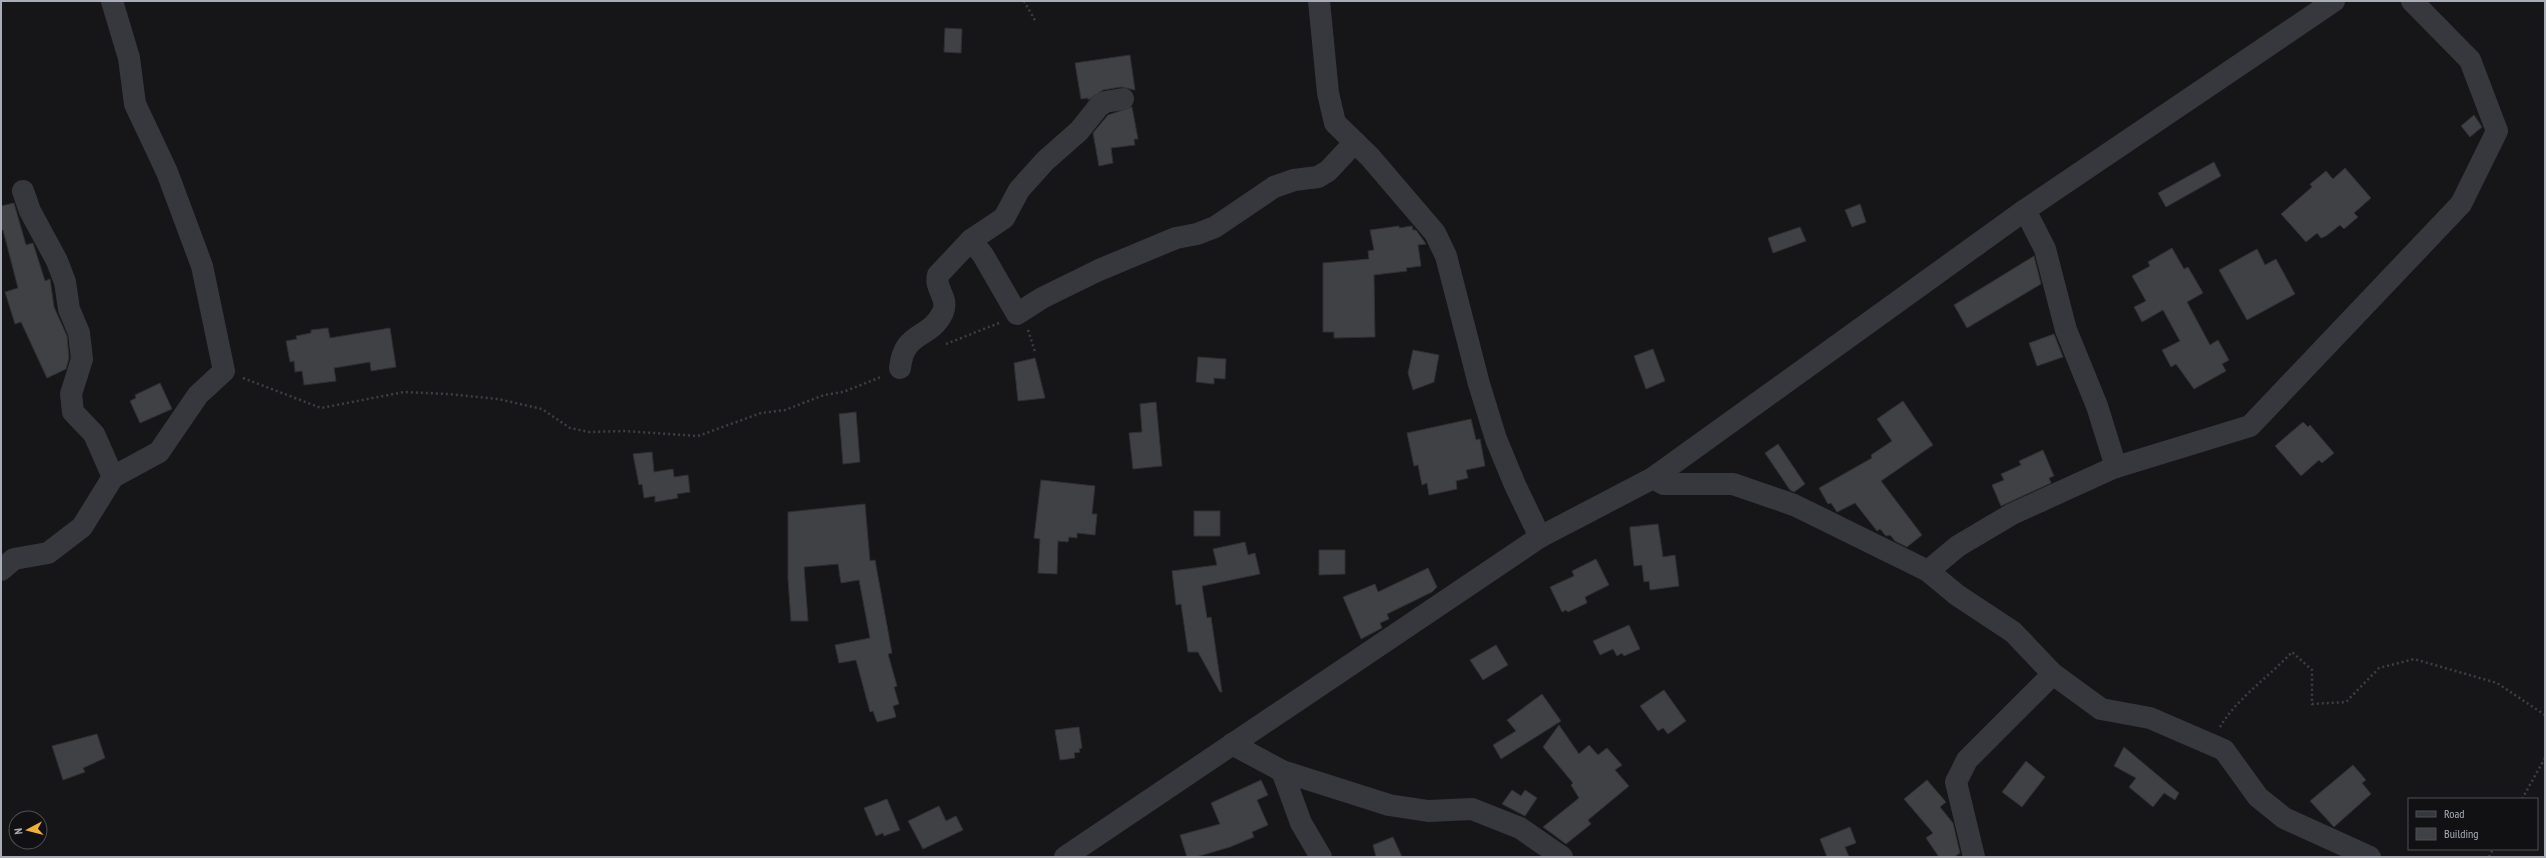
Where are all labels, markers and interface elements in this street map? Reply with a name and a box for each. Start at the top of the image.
legend [2408,798,2538,850]
text: Road [2444,806,2464,821]
north arrow [8,810,48,850]
text: Building [2444,826,2479,841]
text: N [11,827,25,835]

